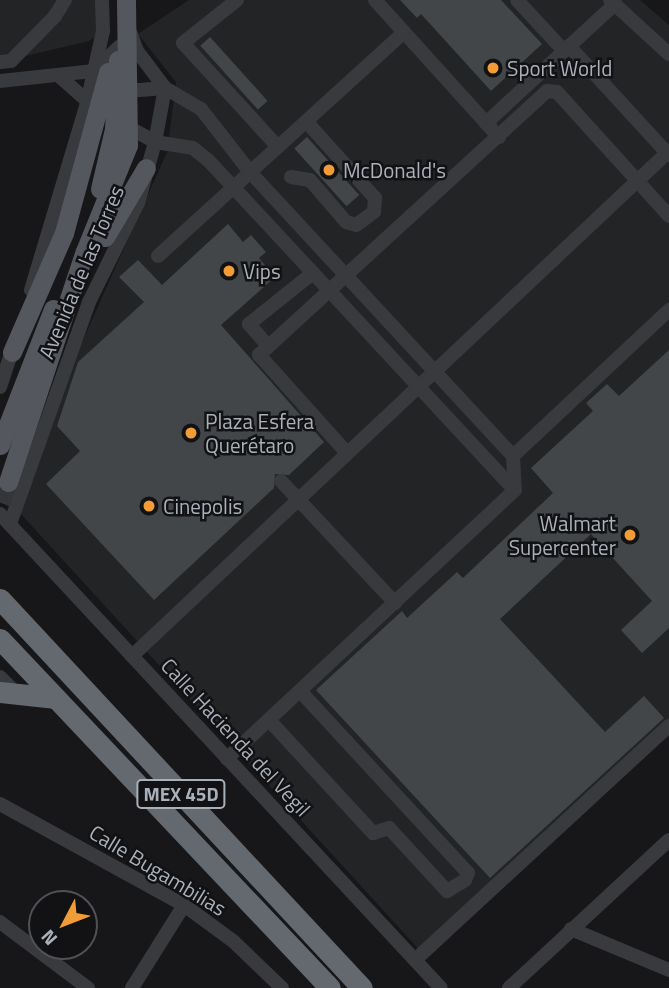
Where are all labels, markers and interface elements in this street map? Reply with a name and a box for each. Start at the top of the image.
place label: Sport World [507,55,612,81]
marker: Sport World [485,60,501,76]
place label: McDonald's [343,157,446,183]
marker: McDonald's [321,162,337,178]
street label: Avenida de las Torres [33,182,129,362]
place label: Vips [243,258,281,284]
marker: Vips [221,263,237,279]
place label: Plaza Esfera Querétaro [205,408,314,458]
marker: Plaza Esfera Querétaro [183,425,199,441]
place label: Cinepolis [163,493,242,519]
marker: Cinepolis [141,498,157,514]
place label: Walmart Supercenter [509,510,616,560]
marker: Walmart Supercenter [622,527,638,543]
street label: Calle Hacienda del Vegil [156,653,316,821]
road number: MEX 45D [136,778,227,810]
street label: Calle Bugambilias [85,819,231,921]
north arrow [28,890,98,960]
text: N [33,923,64,953]

